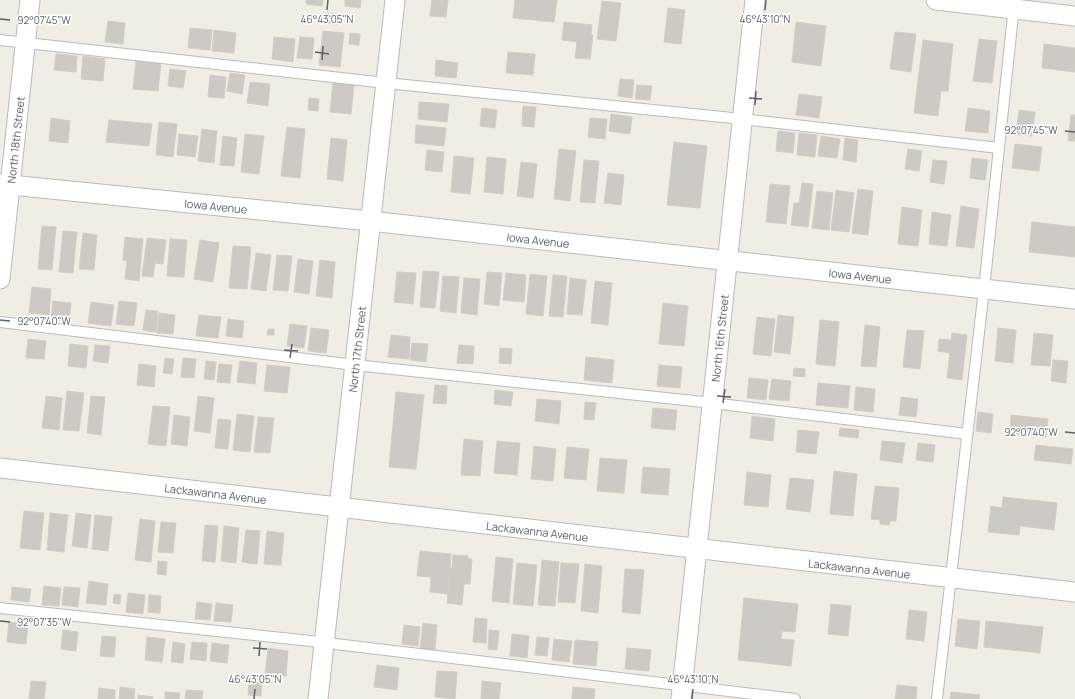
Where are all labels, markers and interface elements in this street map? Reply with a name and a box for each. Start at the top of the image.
text: 46°43'05"N [301,12,354,26]
text: 46°43'10"N [740,12,791,26]
text: 92°07'45"W [17,13,71,27]
street label: North 18th Street [3,96,27,184]
text: 92°07'45"W [1004,123,1058,137]
street label: Iowa Avenue [184,195,249,216]
street label: Iowa Avenue [506,229,571,251]
street label: Iowa Avenue [828,264,893,286]
street label: North 16th Street [707,294,731,382]
street label: North 17th Street [344,305,369,393]
text: 92°07'40"W [17,314,72,328]
text: 92°07'40"W [1004,425,1059,439]
street label: Lackawanna Avenue [164,480,268,506]
street label: Lackawanna Avenue [486,517,590,544]
street label: Lackawanna Avenue [807,555,912,581]
text: 92°07'35"W [17,615,72,629]
text: 46°43'05"N [229,672,282,686]
text: 46°43'10"N [668,672,719,686]

